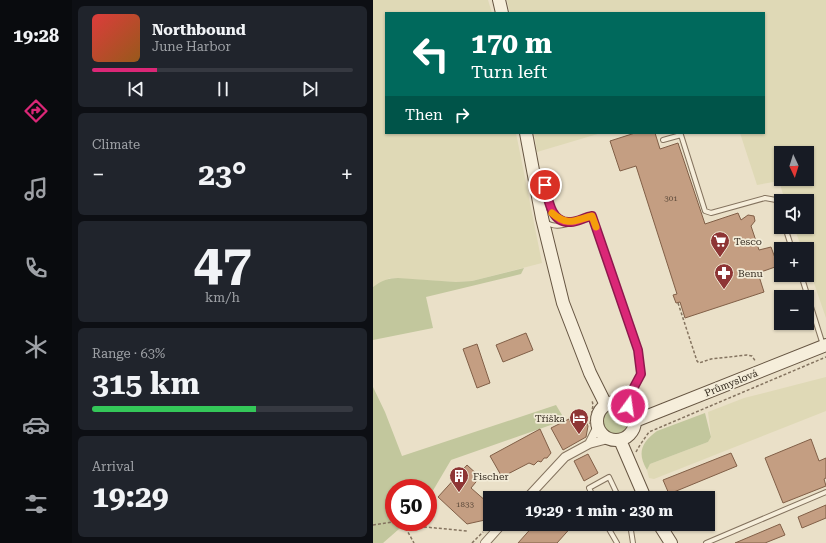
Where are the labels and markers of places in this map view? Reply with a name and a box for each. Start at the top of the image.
pin [528,168,562,202]
supermarket icon: Tesco [709,230,731,258]
place label: Tesco [734,236,762,247]
pharmacy icon: Benu [713,262,735,290]
place label: Benu [738,268,764,279]
hotel icon: Tříška [568,407,590,435]
place label: Tříška [535,413,566,424]
building icon: Fischer [448,465,470,493]
place label: Fischer [473,471,509,482]

